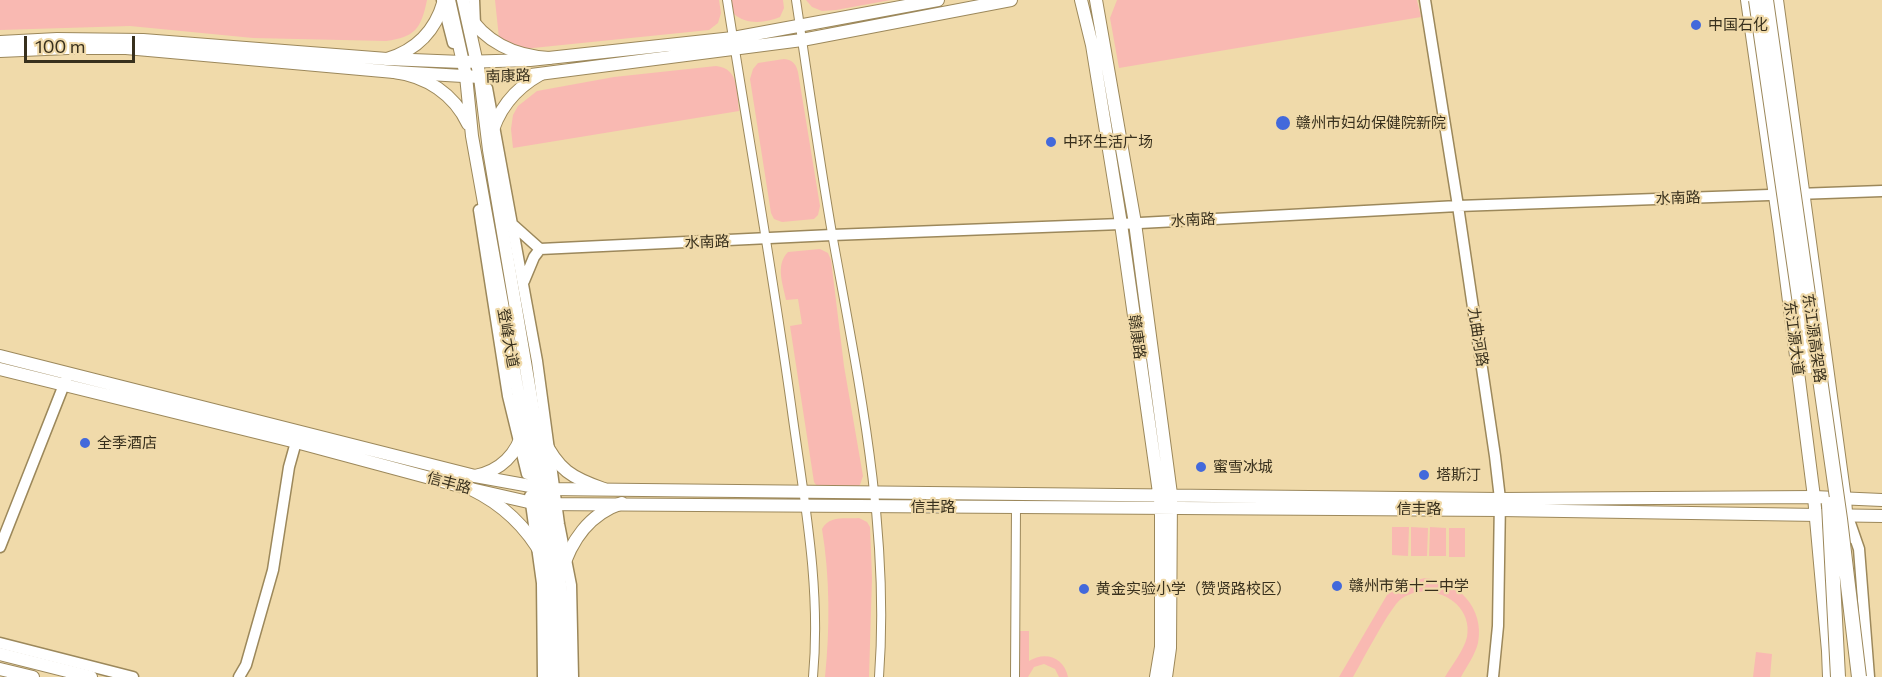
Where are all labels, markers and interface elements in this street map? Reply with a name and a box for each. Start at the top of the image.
place label: 中国石化 [1708,16,1768,34]
marker: 中国石化 [1689,18,1703,32]
scale bar [27,24,138,62]
text: 100 m [35,35,85,57]
street label: 南康路 [485,66,531,86]
marker: 赣州市妇幼保健院新院 [1274,114,1292,132]
place label: 赣州市妇幼保健院新院 [1296,114,1446,132]
place label: 中环生活广场 [1063,133,1153,151]
marker: 中环生活广场 [1044,135,1058,149]
street label: 水南路 [1655,188,1701,208]
street label: 水南路 [1170,210,1216,230]
street label: 水南路 [684,232,730,252]
street label: 东江源高架路 [1799,292,1829,384]
street label: 东江源大道 [1780,300,1808,376]
street label: 九曲河路 [1464,306,1492,368]
street label: 登峰大道 [494,307,522,369]
street label: 赣康路 [1125,313,1149,361]
place label: 全季酒店 [97,434,157,452]
marker: 全季酒店 [78,436,92,450]
place label: 蜜雪冰城 [1213,458,1273,476]
marker: 蜜雪冰城 [1194,460,1208,474]
place label: 塔斯汀 [1436,466,1481,484]
street label: 信丰路 [425,468,473,498]
marker: 塔斯汀 [1417,468,1431,482]
street label: 信丰路 [911,498,955,516]
street label: 信丰路 [1397,500,1441,518]
place label: 赣州市第十二中学 [1349,577,1469,595]
marker: 赣州市第十二中学 [1330,579,1344,593]
place label: 黄金实验小学（赞贤路校区） [1096,580,1291,598]
marker: 黄金实验小学（赞贤路校区） [1077,582,1091,596]

